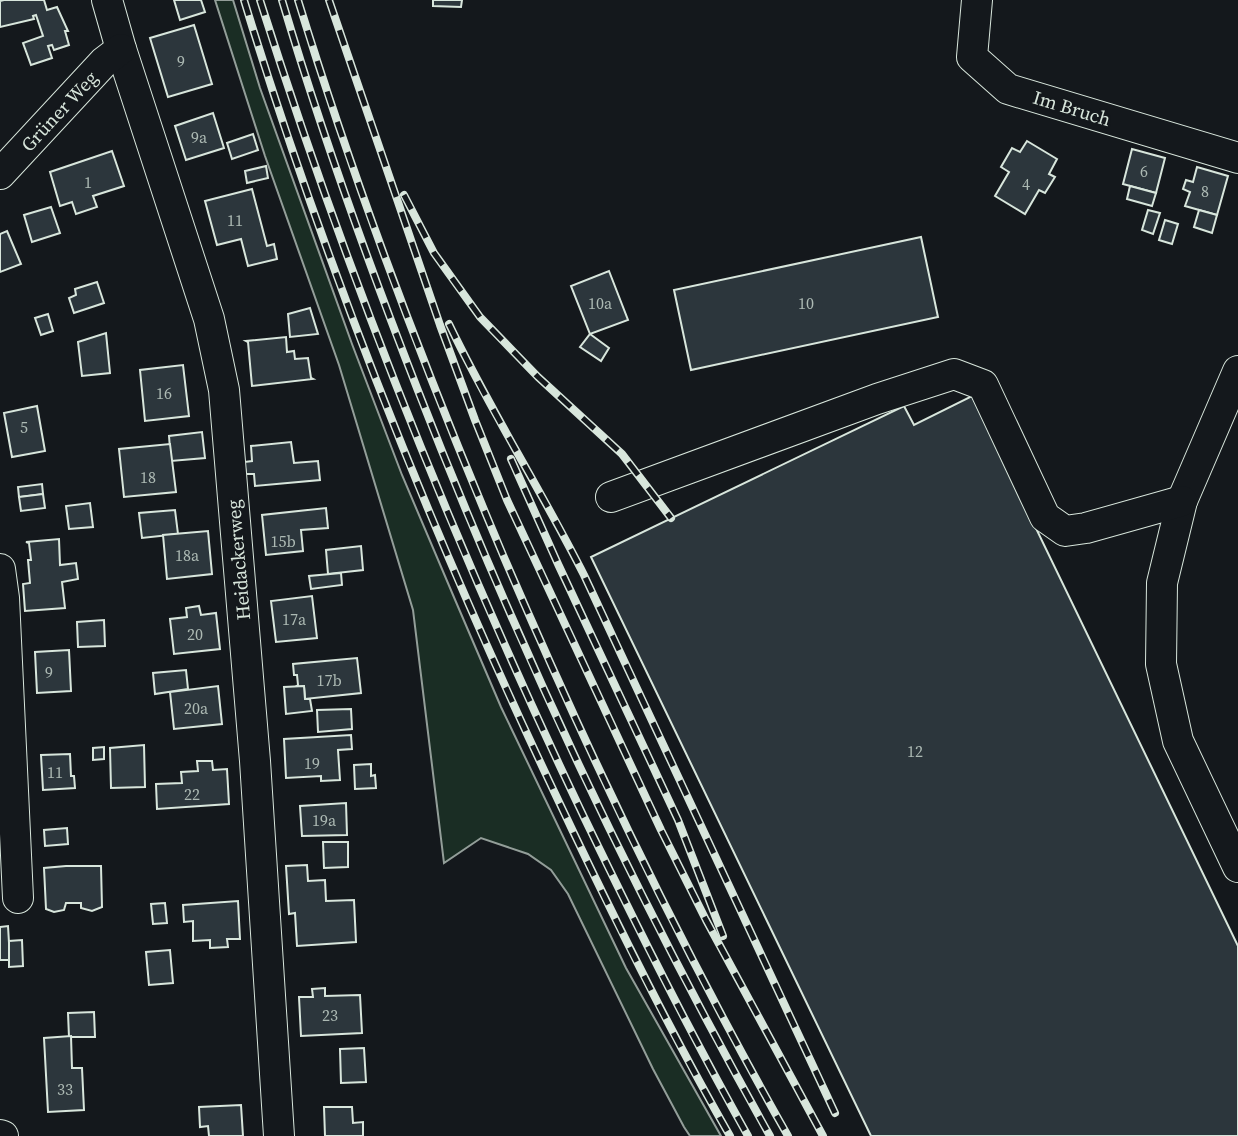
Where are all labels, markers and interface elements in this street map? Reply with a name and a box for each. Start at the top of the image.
house number: 9 [177,50,185,72]
street label: Grüner Weg [15,65,103,157]
street label: Im Bruch [1030,84,1114,132]
house number: 9a [191,126,208,148]
house number: 6 [1140,160,1148,182]
house number: 1 [84,171,92,193]
house number: 4 [1022,173,1030,195]
house number: 8 [1201,180,1209,202]
house number: 11 [227,209,243,231]
house number: 10a [588,292,613,314]
house number: 10 [798,292,814,314]
house number: 16 [156,382,172,404]
house number: 5 [20,416,28,438]
house number: 18 [140,466,156,488]
street label: Heidackerweg [220,499,256,621]
house number: 15b [270,530,296,552]
house number: 18a [175,544,200,566]
house number: 17a [282,608,307,630]
house number: 20 [187,623,203,645]
house number: 9 [45,661,53,683]
house number: 17b [316,669,342,691]
house number: 20a [184,697,209,719]
house number: 12 [907,740,923,762]
house number: 19 [304,752,320,774]
house number: 11 [47,761,63,783]
house number: 22 [184,783,200,805]
house number: 19a [312,809,337,831]
house number: 23 [322,1004,338,1026]
house number: 33 [57,1078,73,1100]

